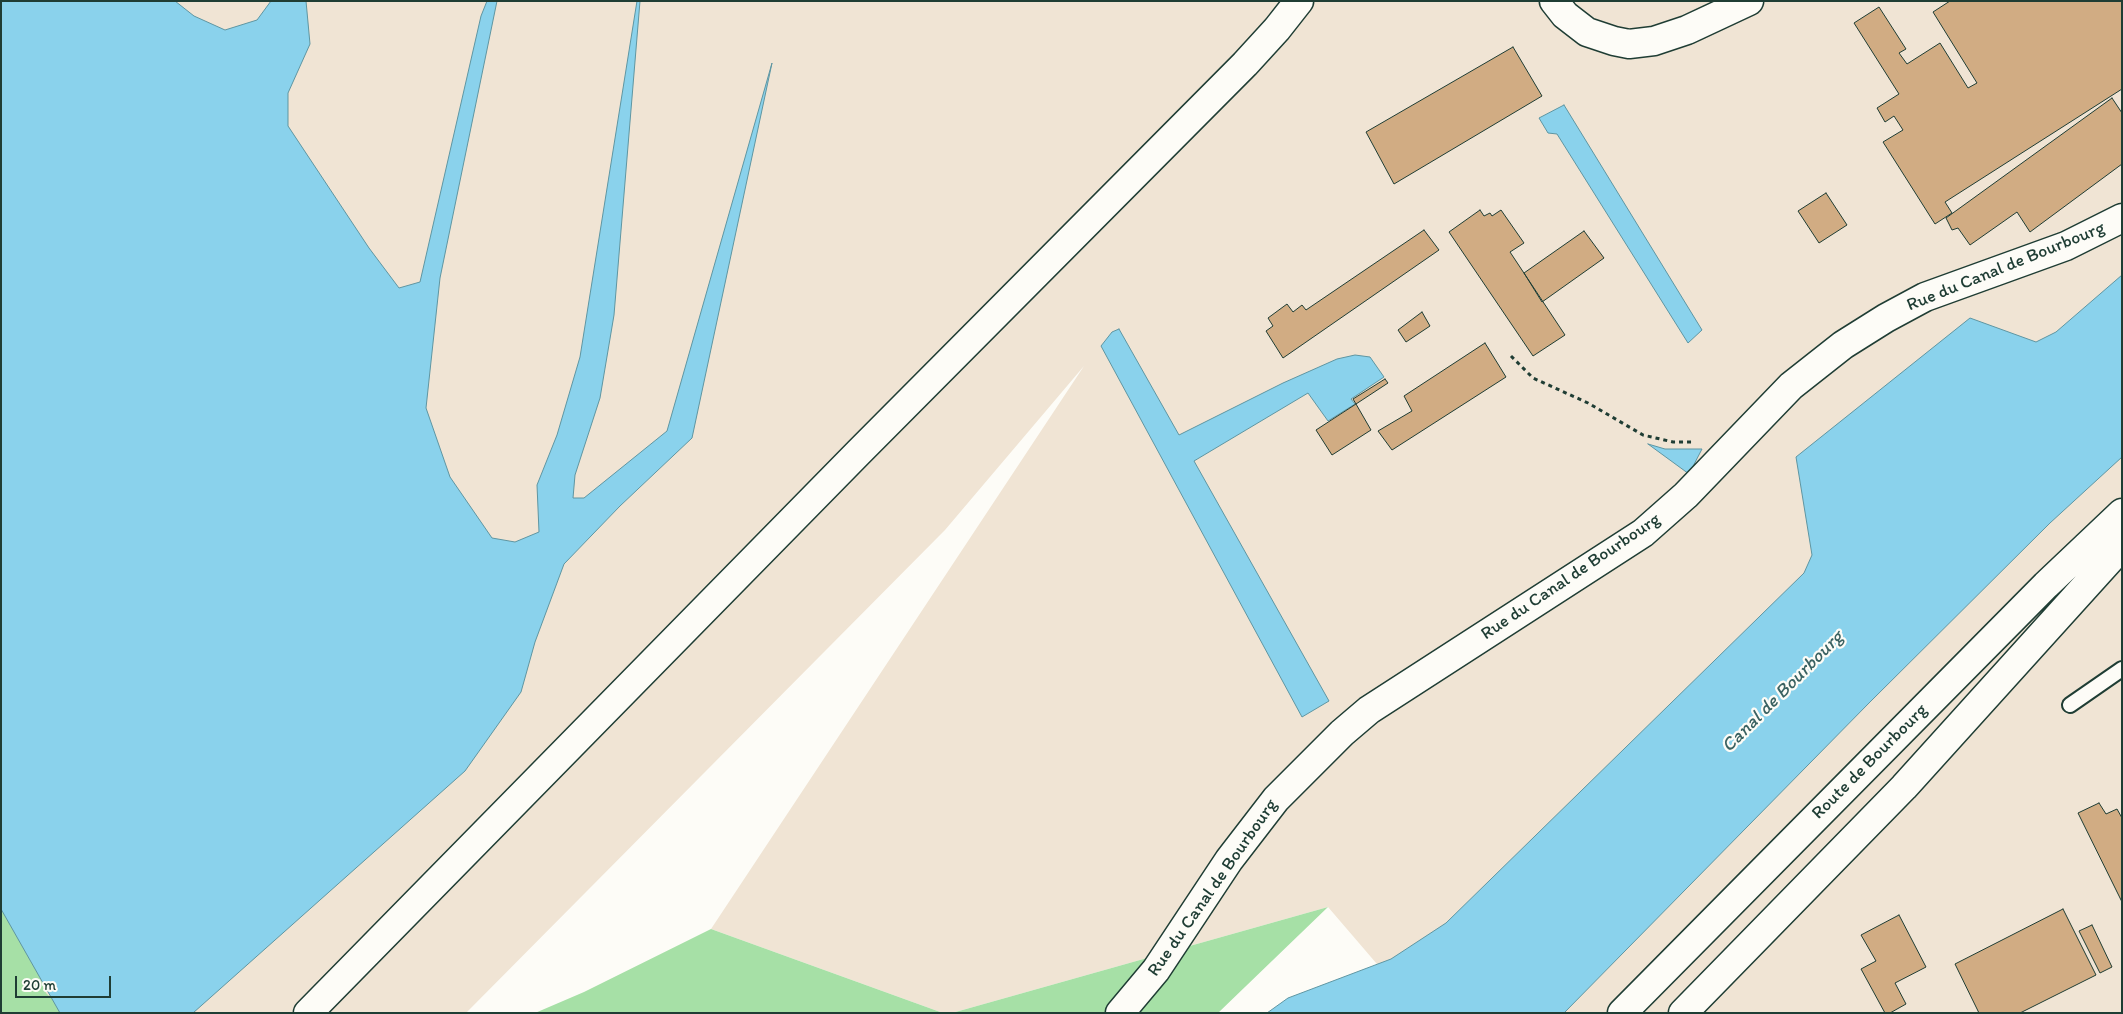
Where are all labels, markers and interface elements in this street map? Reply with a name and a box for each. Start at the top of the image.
street label: Rue du Canal de Bourbourg [1904,217,2108,317]
street label: Rue du Canal de Bourbourg [1477,509,1665,645]
water label: Canal de Bourbourg [1717,626,1849,758]
street label: Route de Bourbourg [1808,700,1932,824]
street label: Rue du Canal de Bourbourg [1143,795,1283,981]
scale bar [18,966,114,998]
text: 20 m [23,976,56,994]

